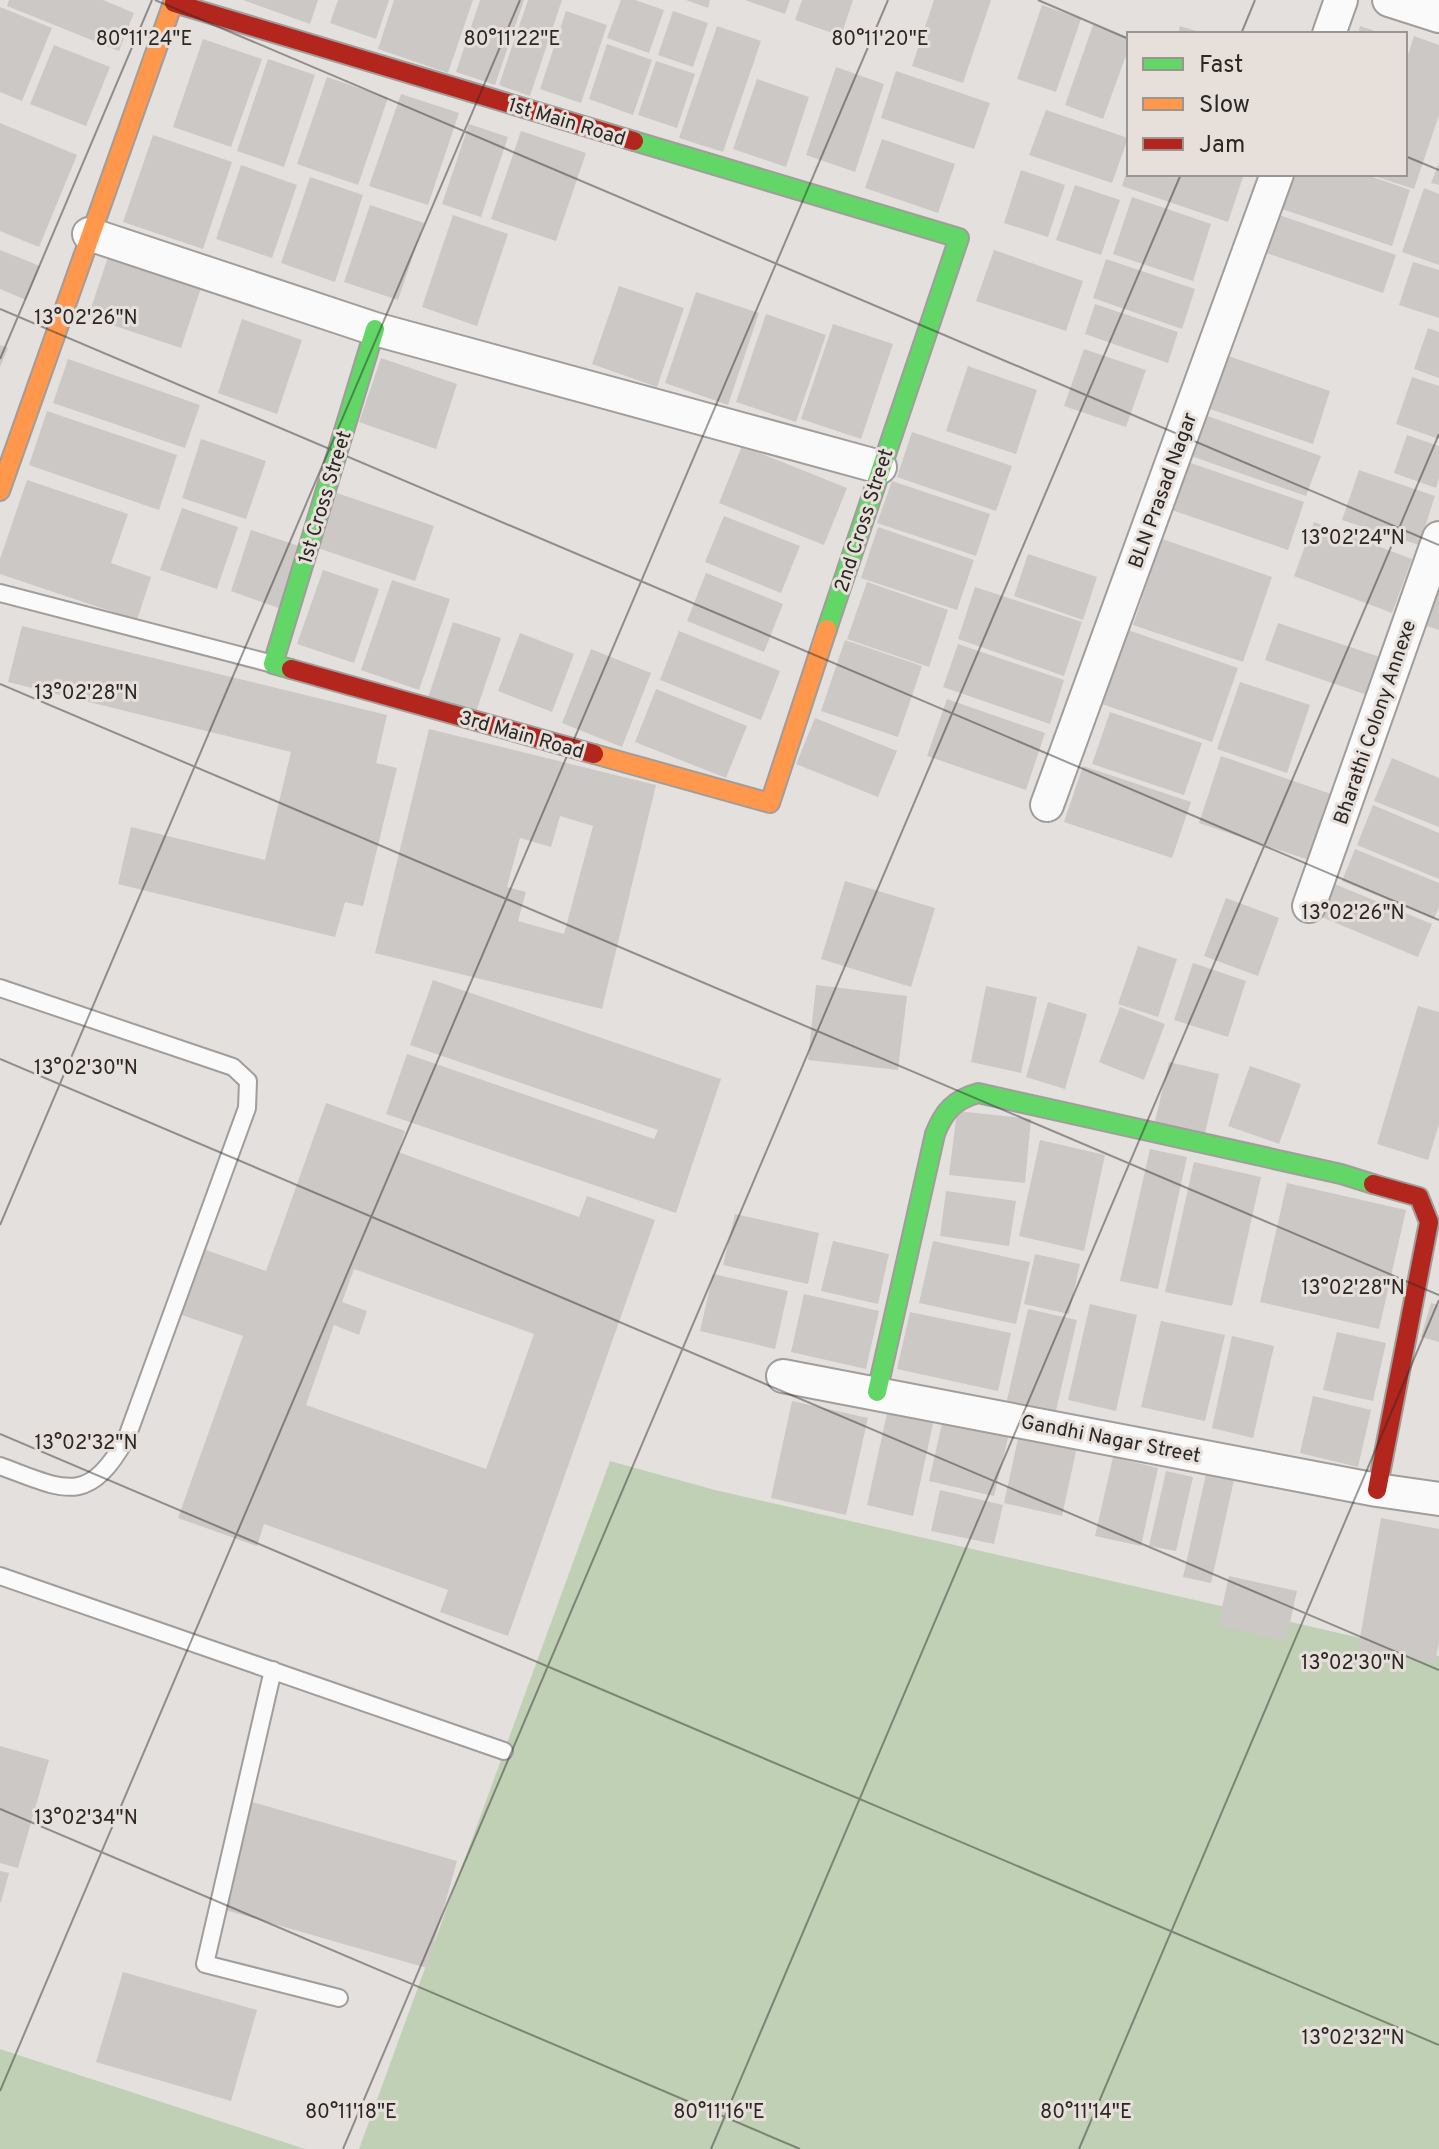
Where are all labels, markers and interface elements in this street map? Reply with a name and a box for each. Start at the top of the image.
text: 80°11'24"E [96,27,192,53]
text: 80°11'22"E [464,27,560,53]
text: 80°11'20"E [831,27,929,53]
legend [1127,32,1407,176]
text: Fast [1199,51,1243,81]
text: Slow [1199,91,1250,121]
street label: 1st Main Road [504,93,628,153]
text: Jam [1199,131,1245,161]
text: 13°02'26"N [34,306,138,332]
street label: BLN Prasad Nagar [1124,409,1204,572]
street label: 1st Cross Street [293,428,359,567]
street label: 2nd Cross Street [829,446,900,596]
text: 13°02'24"N [1301,526,1405,552]
street label: Bharathi Colony Annexe [1329,617,1423,828]
text: 13°02'28"N [34,681,138,707]
street label: 3rd Main Road [456,706,587,766]
text: 13°02'26"N [1301,901,1405,927]
text: 13°02'30"N [34,1056,138,1082]
text: 13°02'28"N [1301,1276,1405,1302]
street label: Gandhi Nagar Street [1019,1410,1203,1470]
text: 13°02'32"N [34,1431,138,1457]
text: 13°02'30"N [1301,1651,1405,1677]
text: 13°02'34"N [34,1806,138,1832]
text: 13°02'32"N [1301,2026,1405,2052]
text: 80°11'18"E [305,2100,397,2126]
text: 80°11'16"E [673,2100,765,2126]
text: 80°11'14"E [1040,2100,1132,2126]

